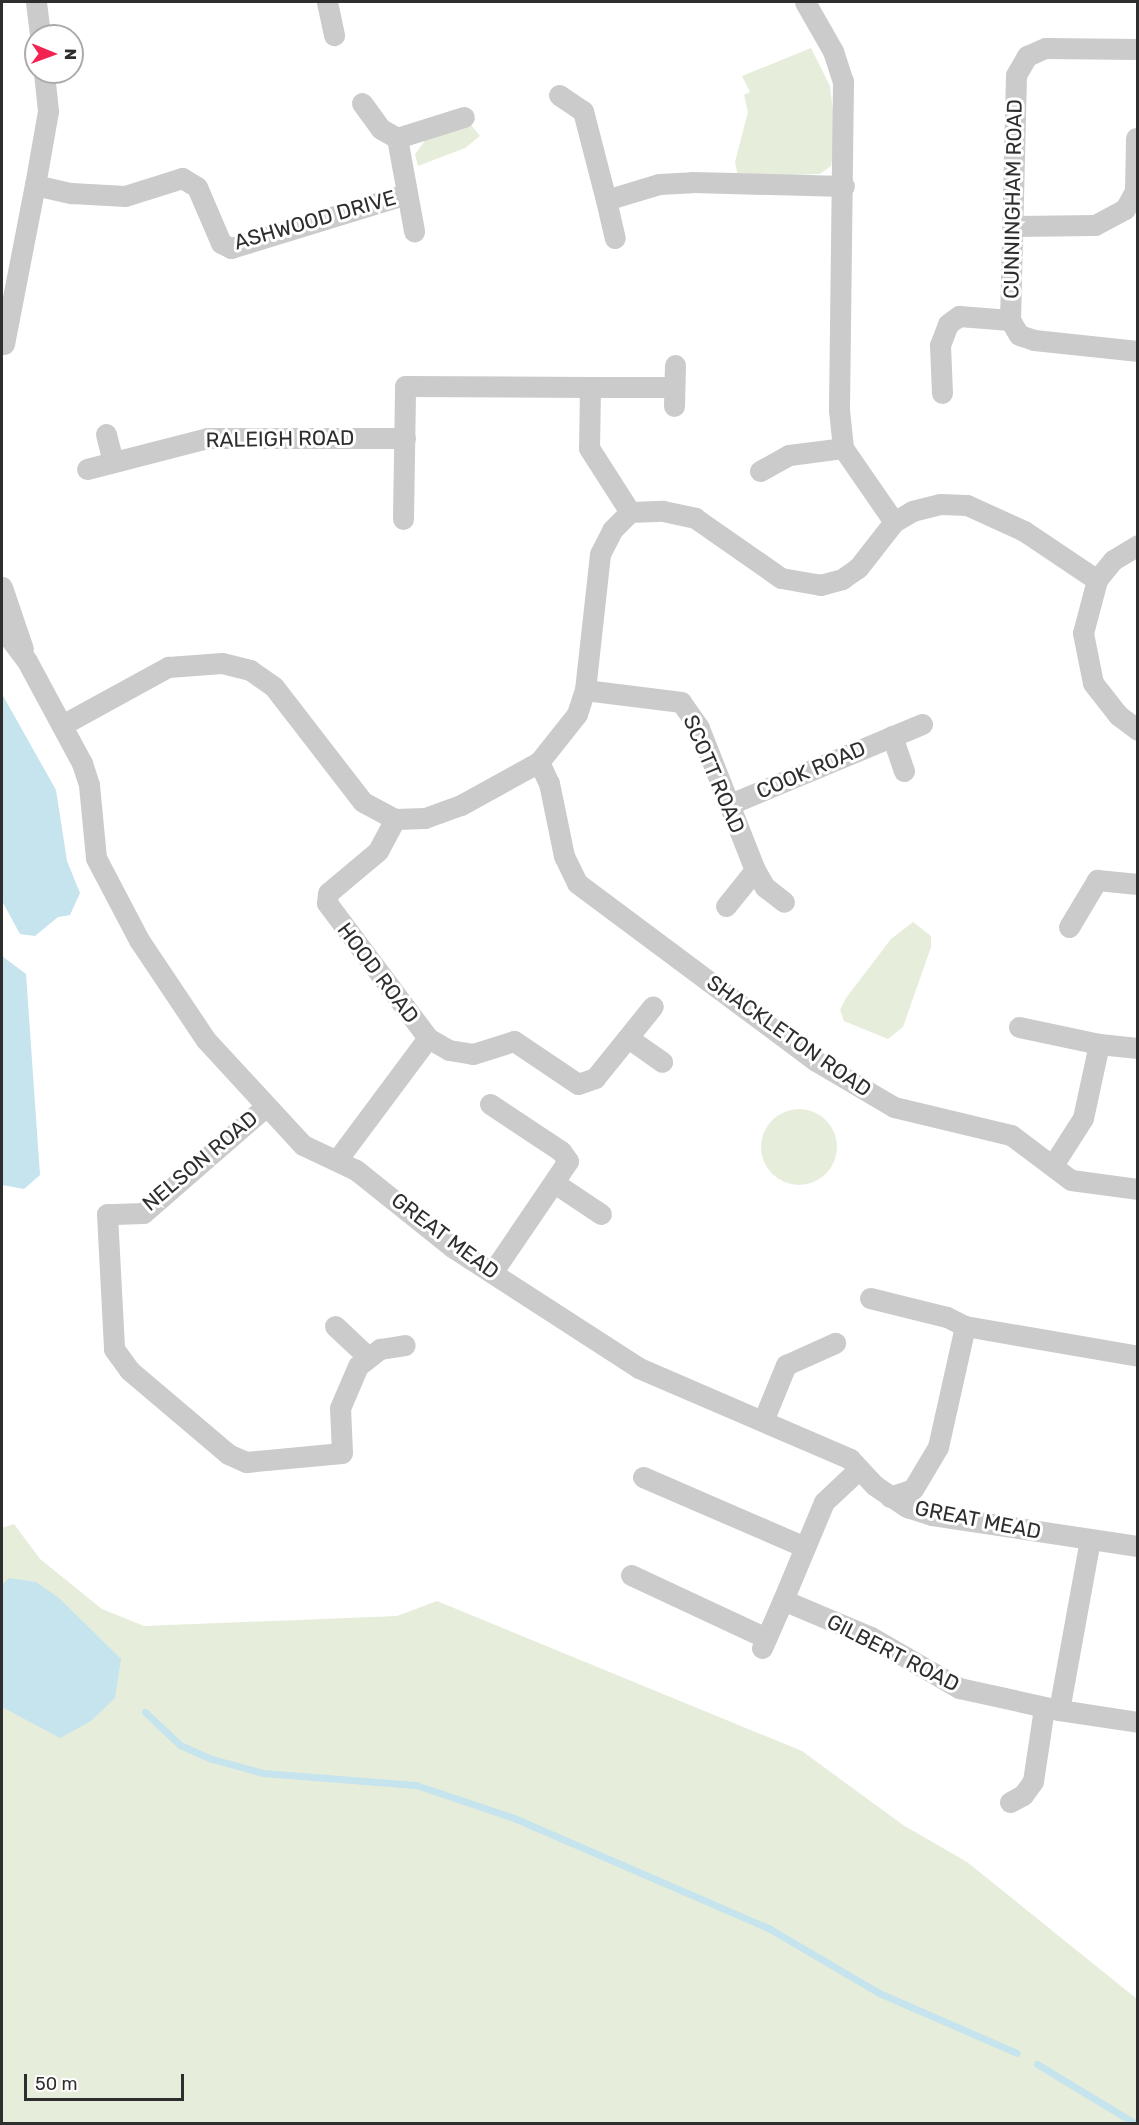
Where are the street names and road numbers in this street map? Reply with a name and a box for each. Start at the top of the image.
street label: CUNNINGHAM ROAD [999,99,1027,299]
street label: ASHWOOD DRIVE [231,185,399,255]
street label: RALEIGH ROAD [205,425,355,453]
street label: SCOTT ROAD [678,711,750,837]
street label: COOK ROAD [753,736,869,804]
street label: HOOD ROAD [332,918,424,1028]
street label: SHACKLETON ROAD [702,970,876,1102]
street label: NELSON ROAD [137,1106,263,1216]
street label: GREAT MEAD [386,1187,504,1285]
street label: GREAT MEAD [913,1495,1043,1545]
street label: GILBERT ROAD [822,1609,964,1697]

